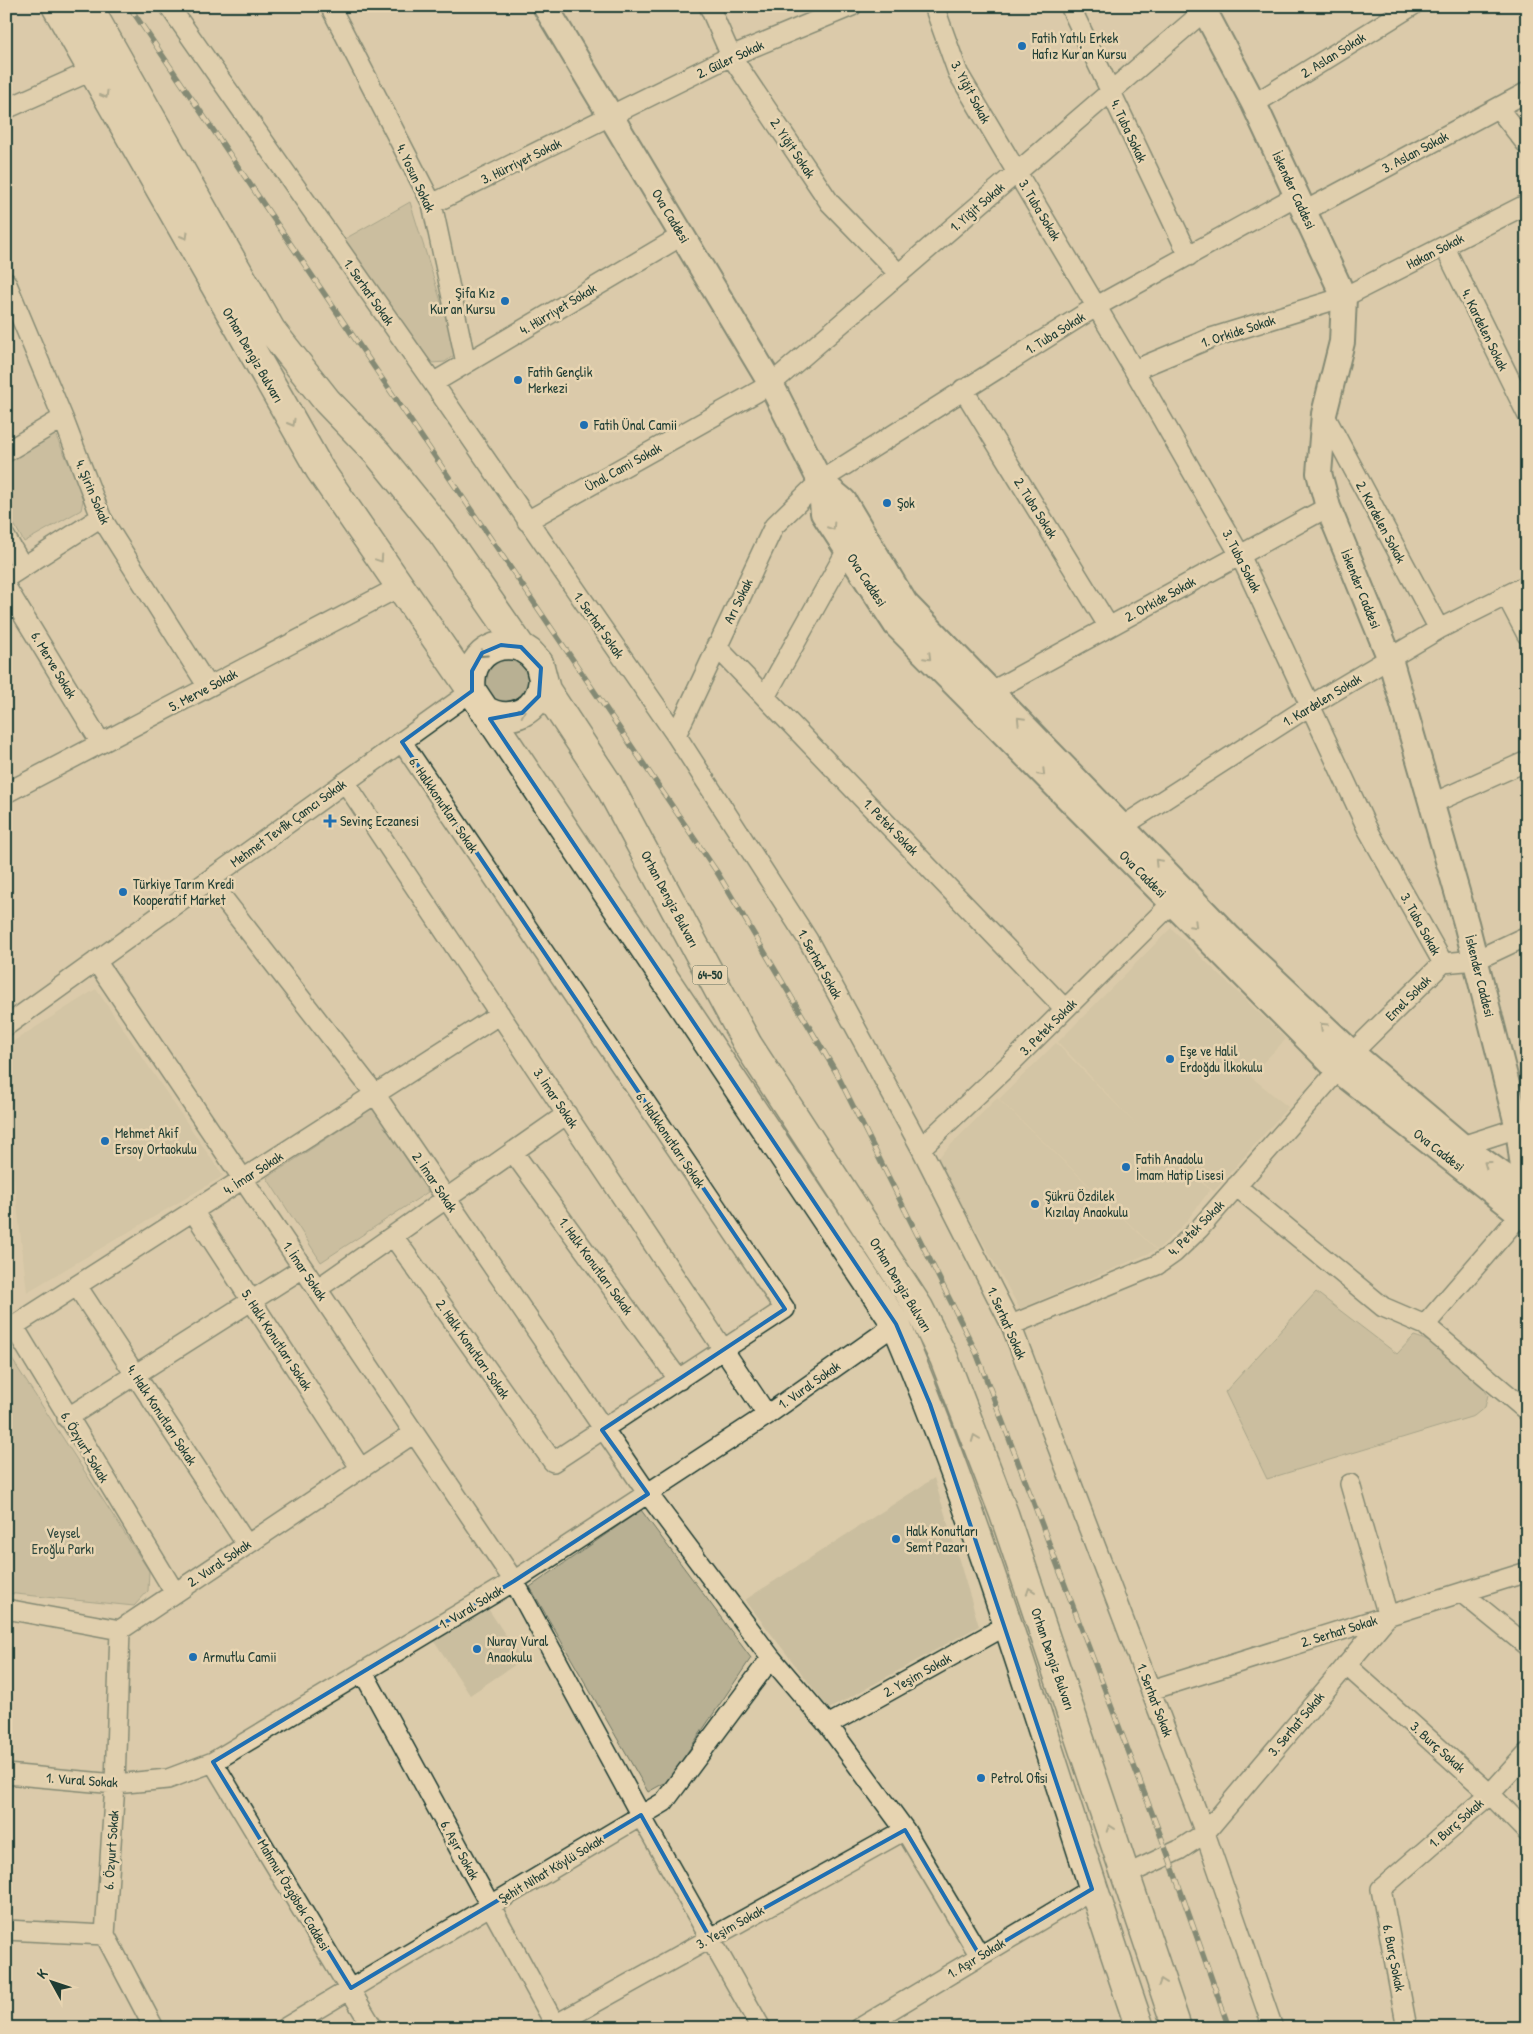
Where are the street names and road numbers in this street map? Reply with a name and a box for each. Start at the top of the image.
street label: 2. Aslan Sokak [1297,27,1369,82]
street label: 2. Güler Sokak [693,35,767,82]
street label: 3. Yiğit Sokak [946,57,996,127]
street label: 4. Tuba Sokak [1107,96,1152,165]
street label: 2. Yiğit Sokak [766,114,821,182]
street label: 3. Aslan Sokak [1378,126,1451,177]
street label: 3. Hürriyet Sokak [477,133,565,189]
street label: 4. Yosun Sokak [392,141,441,215]
street label: İskender Caddesi [1268,148,1321,232]
street label: 3. Tuba Sokak [1015,176,1066,244]
street label: 1. Yiğit Sokak [945,177,1009,237]
street label: Ova Caddesi [648,185,695,246]
street label: Hakan Sokak [1403,228,1467,273]
street label: 1. Serhat Sokak [339,255,399,329]
street label: 4. Hürriyet Sokak [516,278,600,340]
street label: 4. Kardelen Sokak [1457,286,1514,374]
street label: Orhan Dengiz Bulvarı [218,304,288,406]
street label: 1. Tuba Sokak [1021,307,1088,358]
street label: 1. Orkide Sokak [1198,310,1277,351]
street label: Ünal Cami Sokak [581,438,665,495]
street label: 4. Şirin Sokak [71,457,116,527]
street label: 2. Tuba Sokak [1010,474,1063,542]
street label: 2. Kardelen Sokak [1352,478,1411,566]
street label: 3. Tuba Sokak [1218,526,1266,596]
street label: İskender Caddesi [1337,546,1386,631]
street label: Ova Caddesi [843,549,892,610]
street label: 2. Orkide Sokak [1121,571,1199,626]
street label: Arı Sokak [719,575,757,626]
street label: 1. Serhat Sokak [569,588,629,662]
street label: 6. Merve Sokak [27,628,82,702]
street label: 5. Merve Sokak [165,663,241,716]
street label: 1. Kardelen Sokak [1279,669,1365,731]
street label: 6. Halkkonutları Sokak [405,753,484,856]
street label: Mehmet Tevfik Çamcı Sokak [226,774,350,871]
street label: 1. Petek Sokak [859,794,923,859]
street label: Ova Caddesi [1115,846,1171,902]
street label: Orhan Dengiz Bulvarı [636,847,704,951]
street label: 3. Tuba Sokak [1397,889,1446,958]
street label: 1. Serhat Sokak [793,925,848,1002]
street label: İskender Caddesi [1461,933,1500,1019]
road number: 64-50 [692,966,728,984]
street label: Emel Sokak [1381,971,1435,1025]
street label: 3. Petek Sokak [1015,994,1080,1059]
street label: 3. İmar Sokak [529,1064,584,1132]
street label: 6. Halkkonutları Sokak [632,1088,711,1191]
street label: Ova Caddesi [1410,1124,1469,1176]
street label: 4. İmar Sokak [219,1146,286,1199]
street label: 2. İmar Sokak [408,1148,463,1216]
street label: 4. Petek Sokak [1163,1195,1228,1260]
street label: 1. Halk Konutları Sokak [555,1213,638,1318]
street label: Orhan Dengiz Bulvarı [865,1234,937,1336]
street label: 1. İmar Sokak [279,1237,332,1304]
street label: 1. Serhat Sokak [983,1284,1032,1362]
street label: 5. Halk Konutları Sokak [238,1286,317,1394]
street label: 2. Halk Konutları Sokak [432,1295,515,1402]
street label: 1. Vural Sokak [774,1356,844,1413]
street label: 4. Halk Konutları Sokak [123,1361,202,1469]
street label: 6. Özyurt Sokak [56,1408,114,1486]
street label: 2. Vural Sokak [183,1534,255,1591]
street label: 1. Vural Sokak [435,1580,507,1633]
street label: Orhan Dengiz Bulvarı [1026,1605,1080,1713]
street label: 2. Serhat Sokak [1298,1610,1379,1651]
street label: 2. Yeşim Sokak [879,1648,954,1701]
street label: 1. Serhat Sokak [1133,1660,1178,1739]
street label: 3. Serhat Sokak [1263,1687,1328,1760]
street label: 3. Burç Sokak [1407,1717,1470,1777]
street label: 1. Vural Sokak [46,1768,119,1791]
street label: 1. Burç Sokak [1424,1793,1487,1852]
street label: 6. Özyurt Sokak [98,1809,124,1890]
street label: 6. Aşır Sokak [436,1817,485,1883]
street label: Şehit Nihat Köylü Sokak [495,1830,608,1908]
street label: Mahmut Özgöbek Caddesi [253,1835,335,1955]
street label: 3. Yeşim Sokak [692,1900,767,1953]
street label: 6. Burç Sokak [1379,1923,1410,1993]
street label: 1. Aşır Sokak [943,1933,1008,1982]

